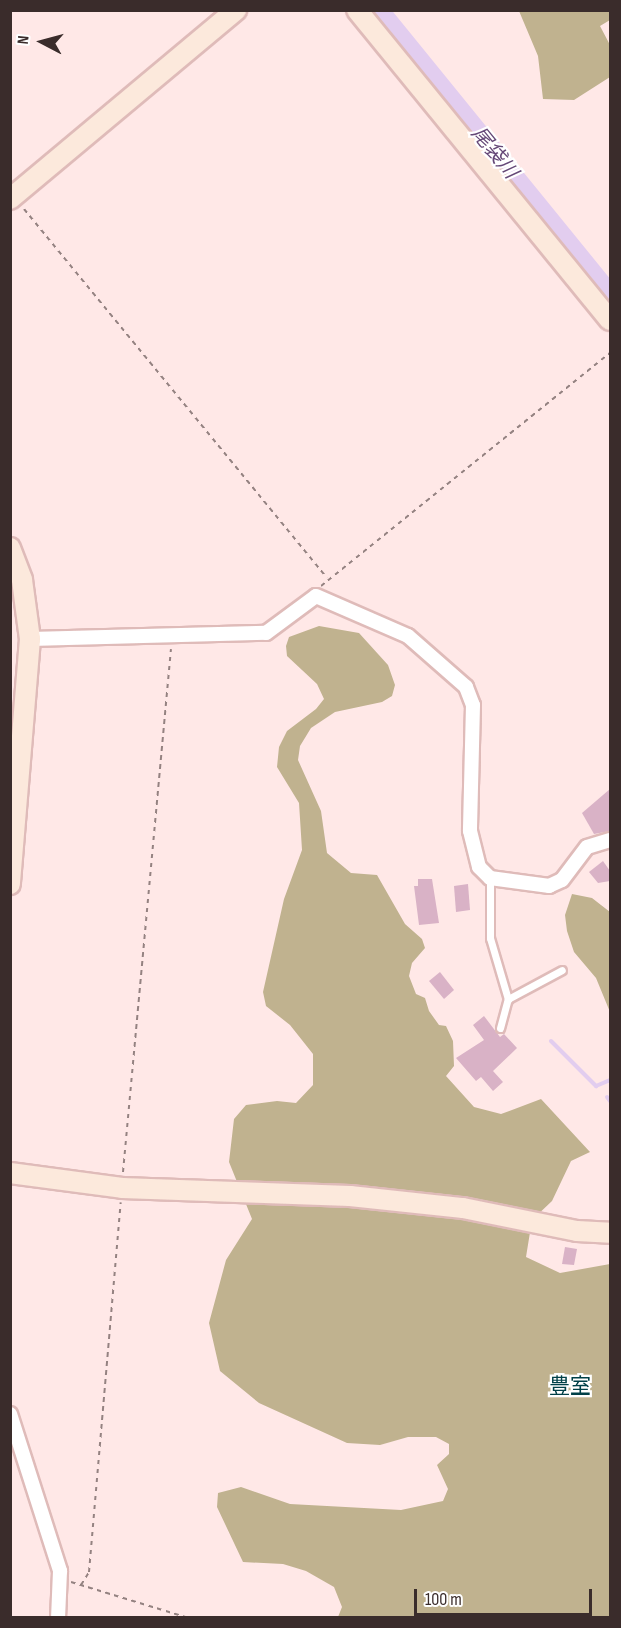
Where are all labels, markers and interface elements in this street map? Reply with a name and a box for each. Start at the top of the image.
north arrow [12,12,72,72]
text: N [14,35,33,45]
water label: 尾袋川 [466,122,522,184]
district label: 豊室 [549,1374,591,1400]
scale bar [417,1577,596,1615]
text: 100 m [425,1589,462,1610]

